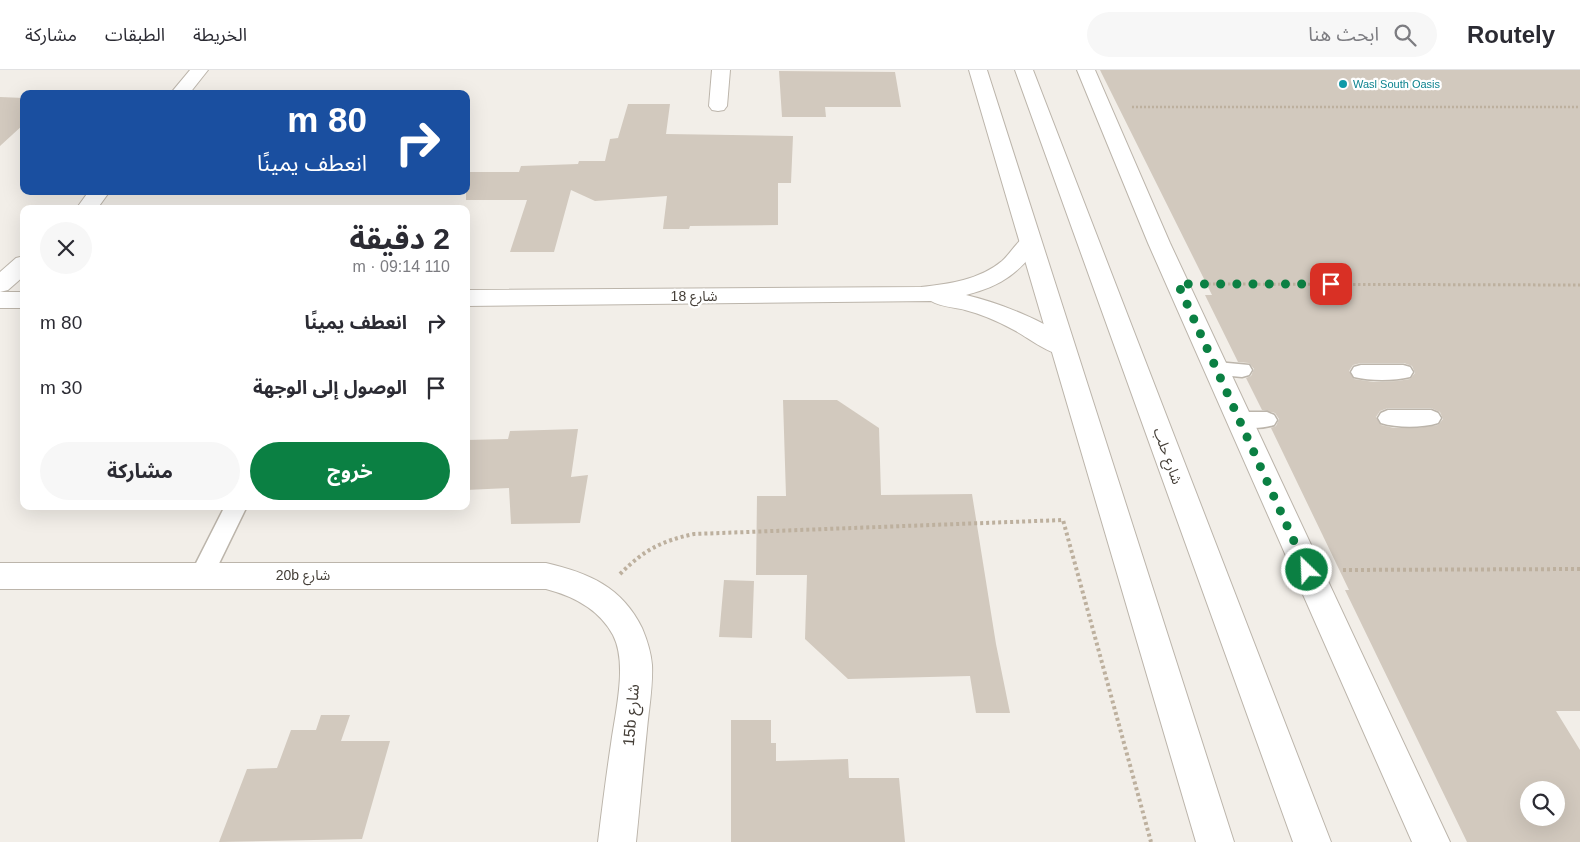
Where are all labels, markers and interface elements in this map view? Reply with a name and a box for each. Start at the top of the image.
search box [1087,12,1437,57]
icon: search [1391,21,1419,49]
text: Routely [1467,21,1555,48]
text: ابحث هنا [1308,24,1379,45]
text: مشاركة [25,25,77,45]
text: الطبقات [105,25,165,45]
text: الخريطة [193,25,247,45]
marker: Wasl South Oasis [1337,78,1349,90]
place label: Wasl South Oasis [1353,78,1441,90]
text: 80 m [287,100,367,139]
icon: right [385,110,450,175]
text: انعطف يمينًا [257,151,367,176]
button: close [40,222,92,274]
text: 2 دقيقة [349,222,450,255]
text: 110 m · 09:14 [352,258,450,275]
pin [1310,263,1352,305]
icon: arrive [1317,270,1345,298]
street label: شارع 18 [671,288,717,307]
icon: right [422,309,450,337]
text: 80 m [40,312,82,333]
text: انعطف يمينًا [305,312,407,333]
icon: arrive [422,374,450,402]
text: 30 m [40,377,82,398]
text: الوصول إلى الوجهة [253,377,407,398]
street label: شارع حلب [1148,426,1186,487]
button: مشاركة [40,442,240,500]
button: خروج [250,442,450,500]
position arrow [1280,543,1332,595]
street label: 20b شارع [276,567,330,586]
street label: 15b شارع [620,683,646,747]
map controls [1520,781,1565,826]
button: search [1520,781,1565,826]

